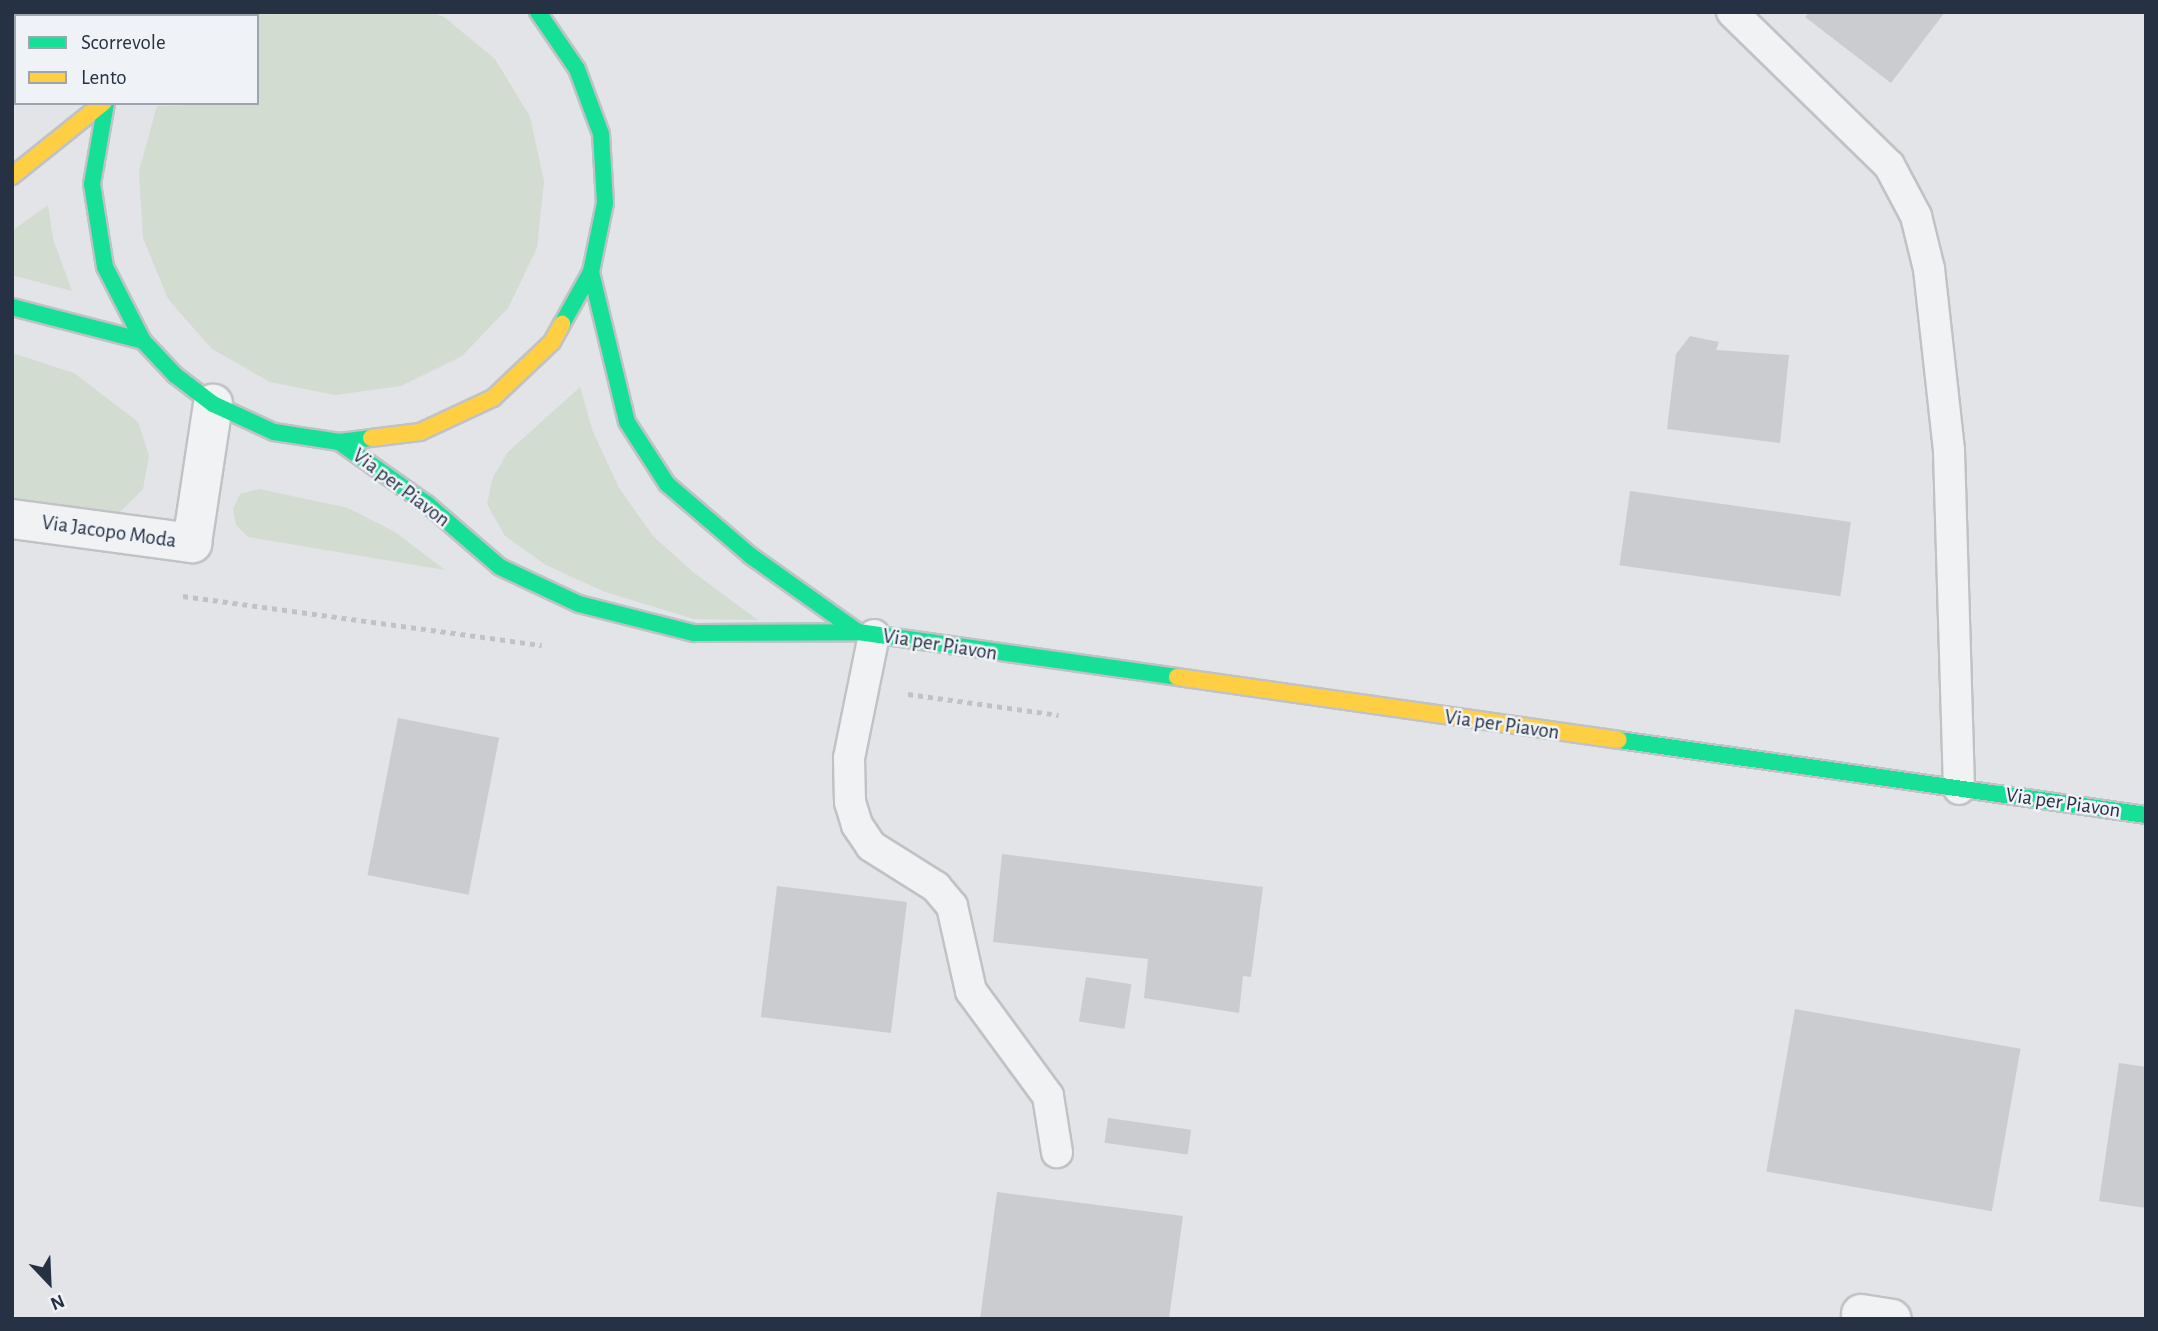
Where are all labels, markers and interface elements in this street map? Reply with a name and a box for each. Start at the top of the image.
legend [14,14,259,105]
text: Scorrevole [81,32,166,53]
text: Lento [81,67,127,88]
street label: Via per Piavon [347,443,455,533]
street label: Via Jacopo Moda [40,510,178,554]
street label: Via per Piavon [881,624,999,666]
street label: Via per Piavon [1443,704,1561,746]
street label: Via per Piavon [2004,782,2122,824]
north arrow [14,1247,84,1317]
text: N [48,1290,67,1313]

